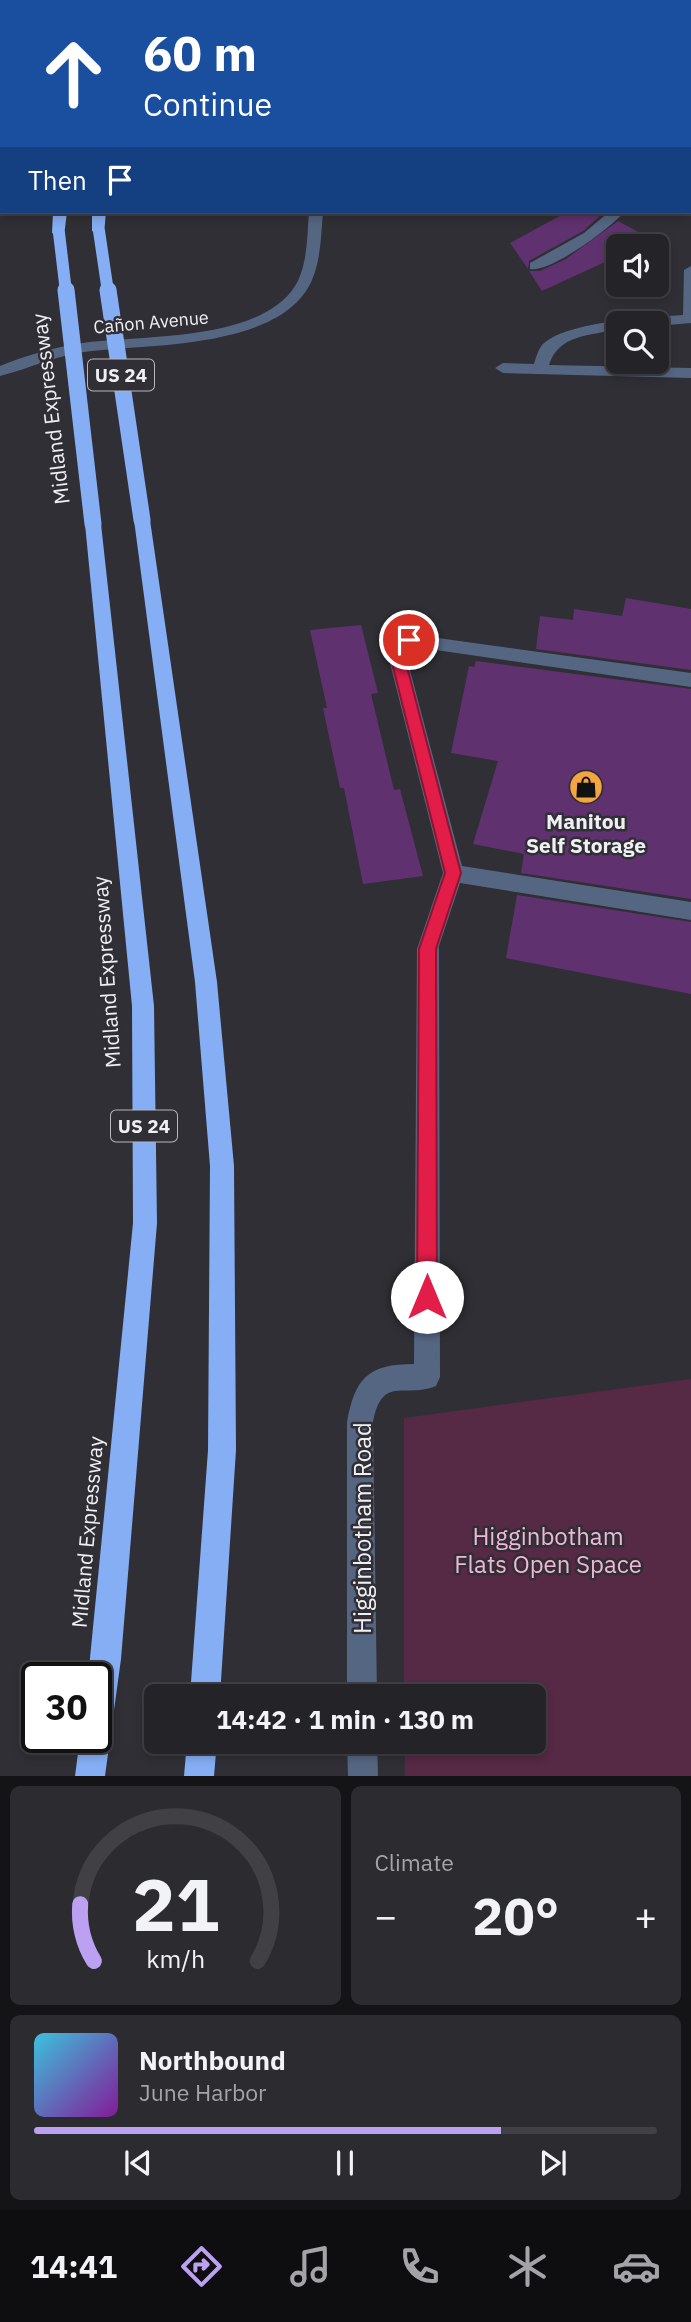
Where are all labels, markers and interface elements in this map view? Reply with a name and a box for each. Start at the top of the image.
text: 60 m [143,21,257,84]
icon: ahead [28,28,119,119]
text: Continue [143,83,272,125]
icon: arrive [101,161,139,199]
text: Then [28,163,87,197]
map controls [606,234,669,374]
button: sound [606,234,669,297]
street label: Cañon Avenue [92,305,210,338]
street label: Midland Expressway [24,311,76,506]
button: search [606,311,669,374]
road number: US 24 [88,360,154,390]
pin [379,610,439,670]
icon: arrive [390,621,428,659]
shop icon: Manitou Self Storage [567,768,605,806]
place label: Manitou Self Storage [526,807,646,859]
street label: Midland Expressway [85,875,127,1069]
road number: US 24 [111,1110,177,1142]
position arrow [390,1260,464,1334]
street label: Higginbotham Road [346,1422,378,1634]
street label: Midland Expressway [65,1434,109,1629]
park label: Higginbotham Flats Open Space [454,1520,642,1580]
speed limit sign: 30 [21,1662,112,1753]
text: 14:42 · 1 min · 130 m [216,1702,474,1736]
text: Climate [375,1847,454,1877]
text: 21 [132,1857,219,1952]
text: 20° [472,1882,559,1949]
text: − [375,1891,397,1940]
text: + [634,1891,657,1940]
text: km/h [146,1942,205,1975]
text: Northbound [139,2043,286,2077]
text: June Harbor [139,2077,267,2107]
icon: previous [119,2144,157,2182]
icon: pause [326,2144,364,2182]
icon: next [534,2144,572,2182]
icon: directions [177,2242,226,2291]
icon: music [286,2242,335,2291]
icon: phone [395,2242,444,2291]
icon: climate [503,2242,552,2291]
icon: car [612,2242,661,2291]
text: 14:41 [30,2245,117,2287]

